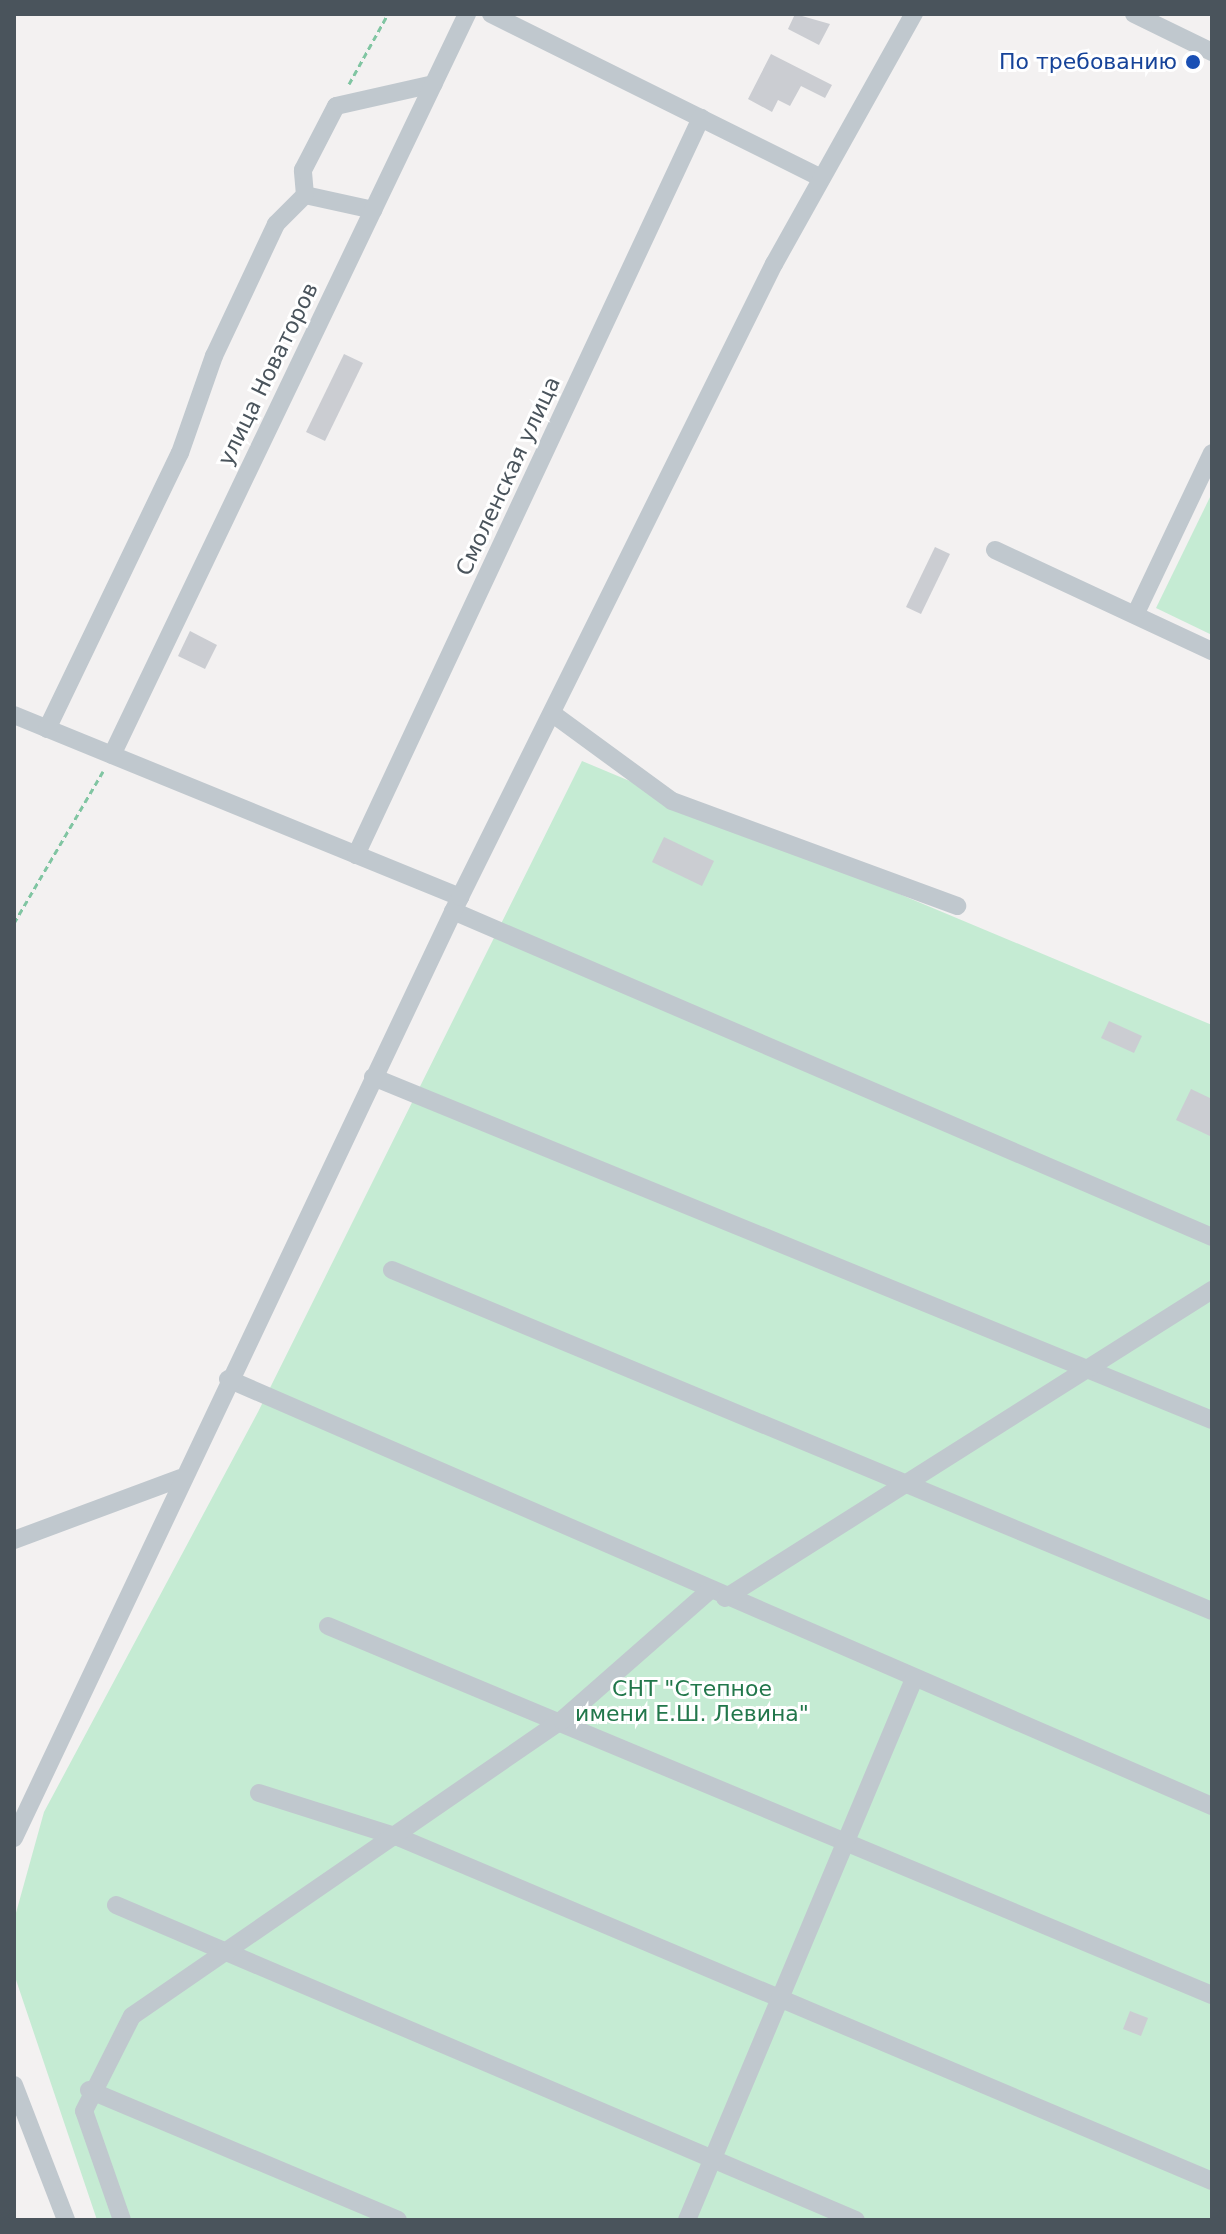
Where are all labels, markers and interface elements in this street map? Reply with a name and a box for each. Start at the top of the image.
place label: По требованию [999,49,1177,75]
marker: По требованию [1184,53,1202,71]
street label: улица Новаторов [212,278,324,470]
street label: Смоленская улица [450,372,566,580]
park label: СНТ "Степное имени Е.Ш. Левина" [575,1675,809,1726]

